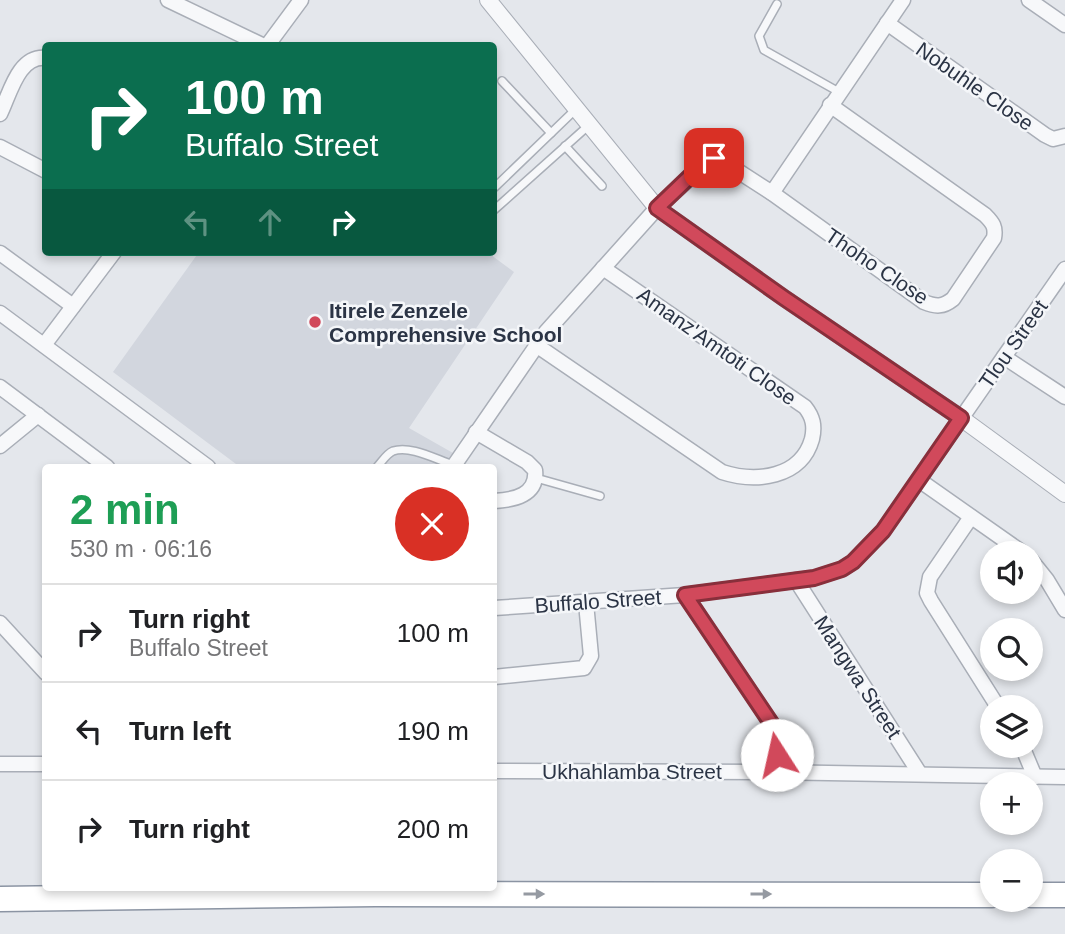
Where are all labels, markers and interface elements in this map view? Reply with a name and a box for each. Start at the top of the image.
street label: Nobuhle Close [912,37,1038,135]
icon: right [70,70,161,161]
text: 100 m [185,70,324,124]
text: Buffalo Street [185,127,378,163]
pin [684,128,744,188]
icon: arrive [695,139,733,177]
icon: left [178,203,216,241]
icon: ahead [251,203,289,241]
icon: right [324,203,362,241]
street label: Thoho Close [821,223,933,309]
street label: Amanz'Amtoti Close [633,283,801,409]
street label: Tlou Street [974,295,1052,393]
place label: Itirele Zenzele Comprehensive School [329,299,562,346]
marker: Itirele Zenzele Comprehensive School [307,314,323,330]
text: 2 min [70,486,180,533]
button: close [395,487,469,561]
text: 530 m · 06:16 [70,536,212,562]
map controls [980,541,1043,912]
button: sound [980,541,1043,604]
street label: Buffalo Street [534,585,662,617]
text: Turn right [129,604,250,634]
street label: Mangwa Street [810,612,906,743]
icon: right [70,614,108,652]
text: 100 m [397,618,469,648]
button: search [980,618,1043,681]
text: Buffalo Street [129,635,268,661]
button: layers [980,695,1043,758]
icon: left [70,712,108,750]
text: Turn left [129,716,231,746]
text: 190 m [397,716,469,746]
position arrow [740,718,814,792]
street label: Ukhahlamba Street [542,760,722,783]
button: + [980,772,1043,835]
icon: right [70,810,108,848]
text: Turn right [129,814,250,844]
text: 200 m [397,814,469,844]
button: − [980,849,1043,912]
one-way arrow [523,888,545,900]
one-way arrow [750,888,772,900]

